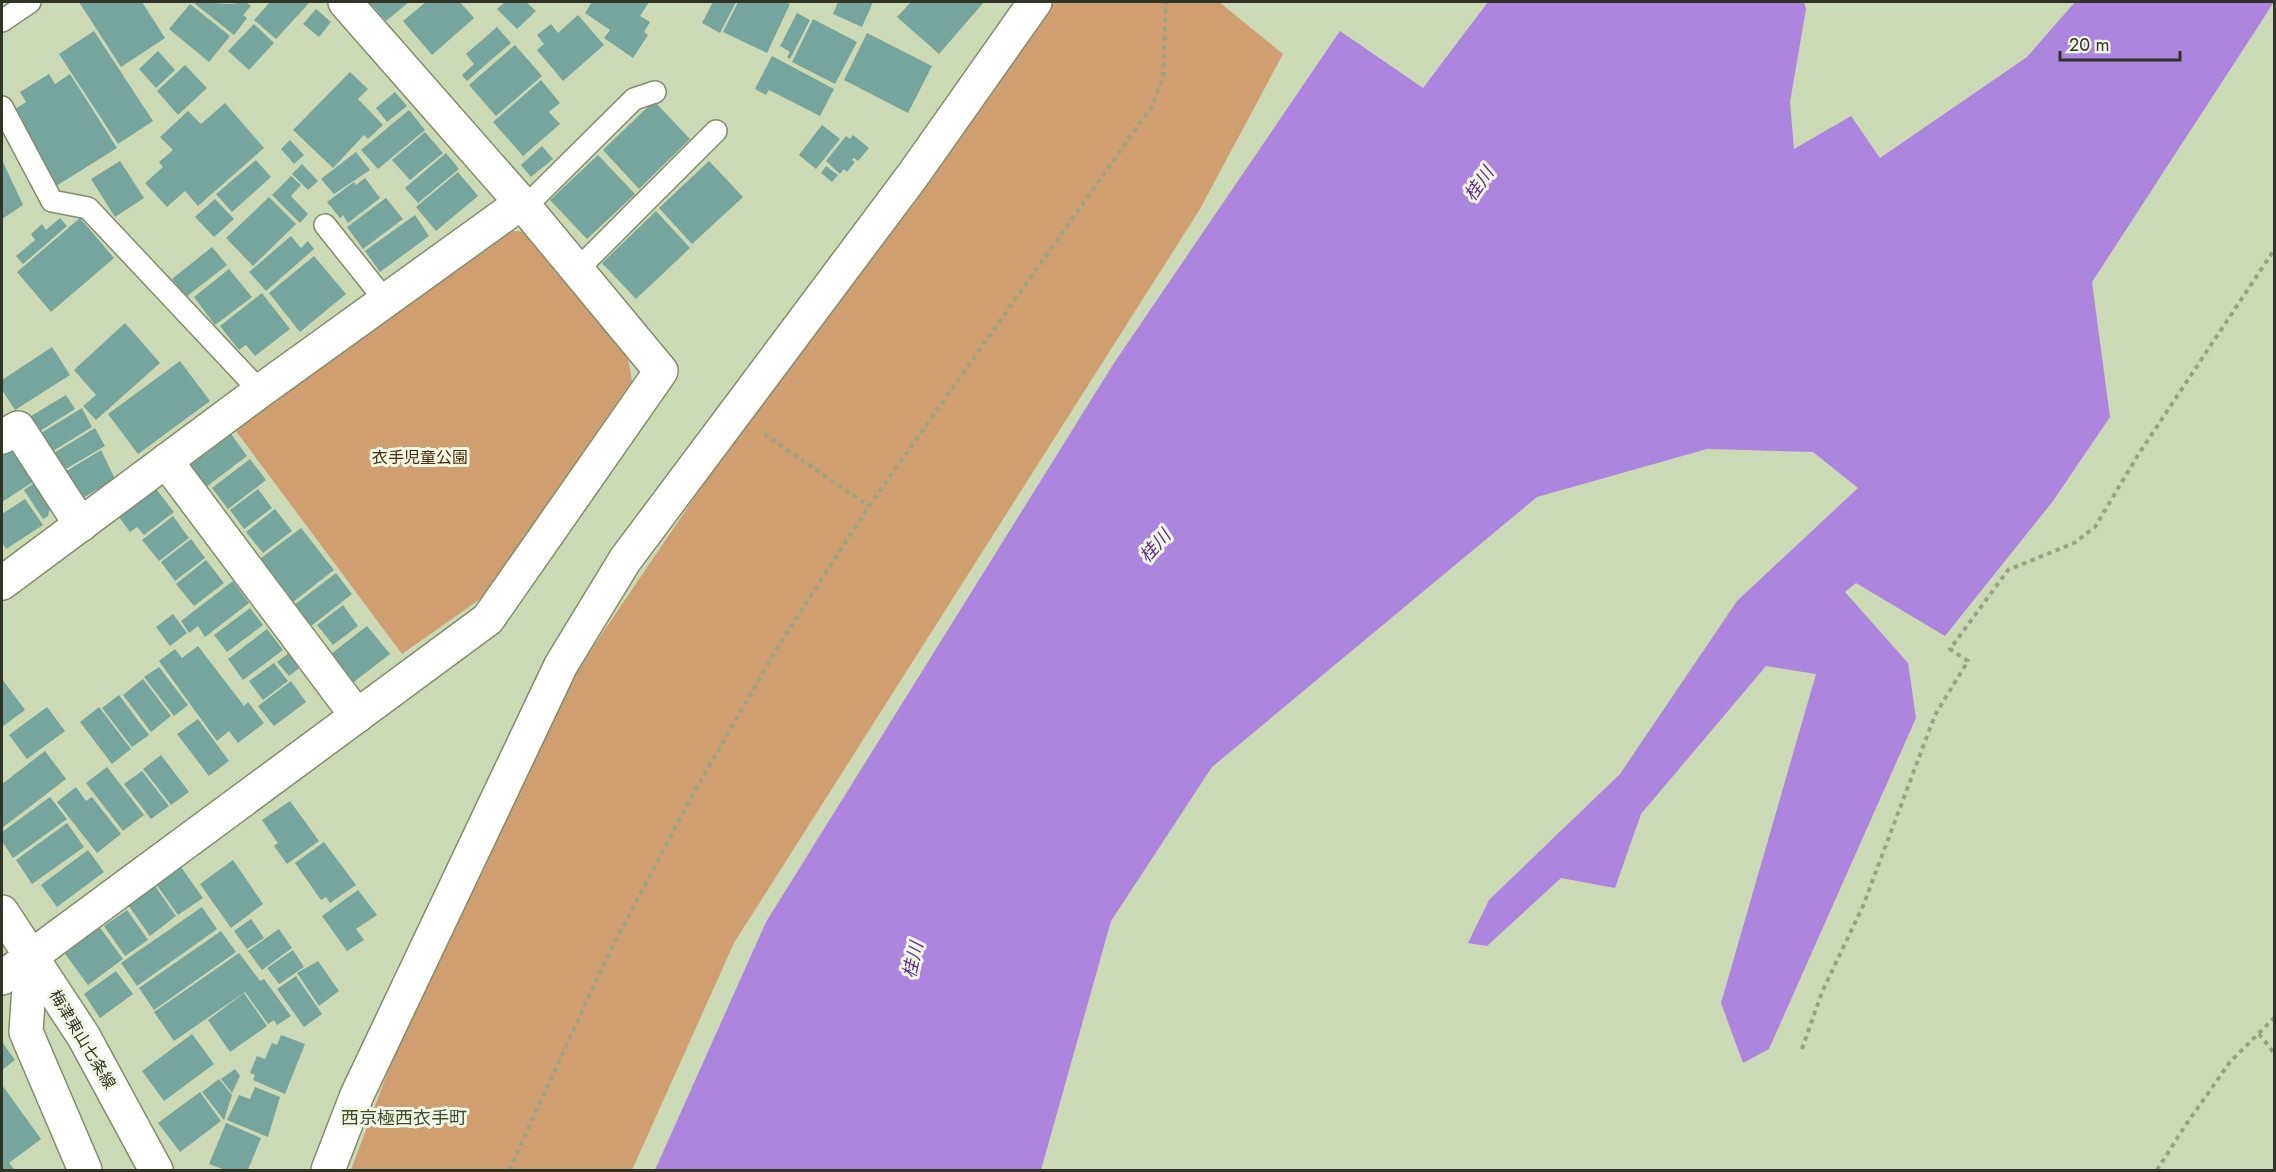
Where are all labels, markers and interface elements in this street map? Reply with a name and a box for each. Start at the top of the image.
scale bar [2060,24,2180,62]
text: 20 m [2069,32,2109,58]
water label: 桂川 [1458,160,1501,206]
park label: 衣手児童公園 [372,446,468,469]
water label: 桂川 [1133,522,1178,568]
water label: 桂川 [896,938,930,980]
street label: 梅津東山七条線 [44,985,121,1093]
district label: 西京極西衣手町 [341,1105,467,1131]

